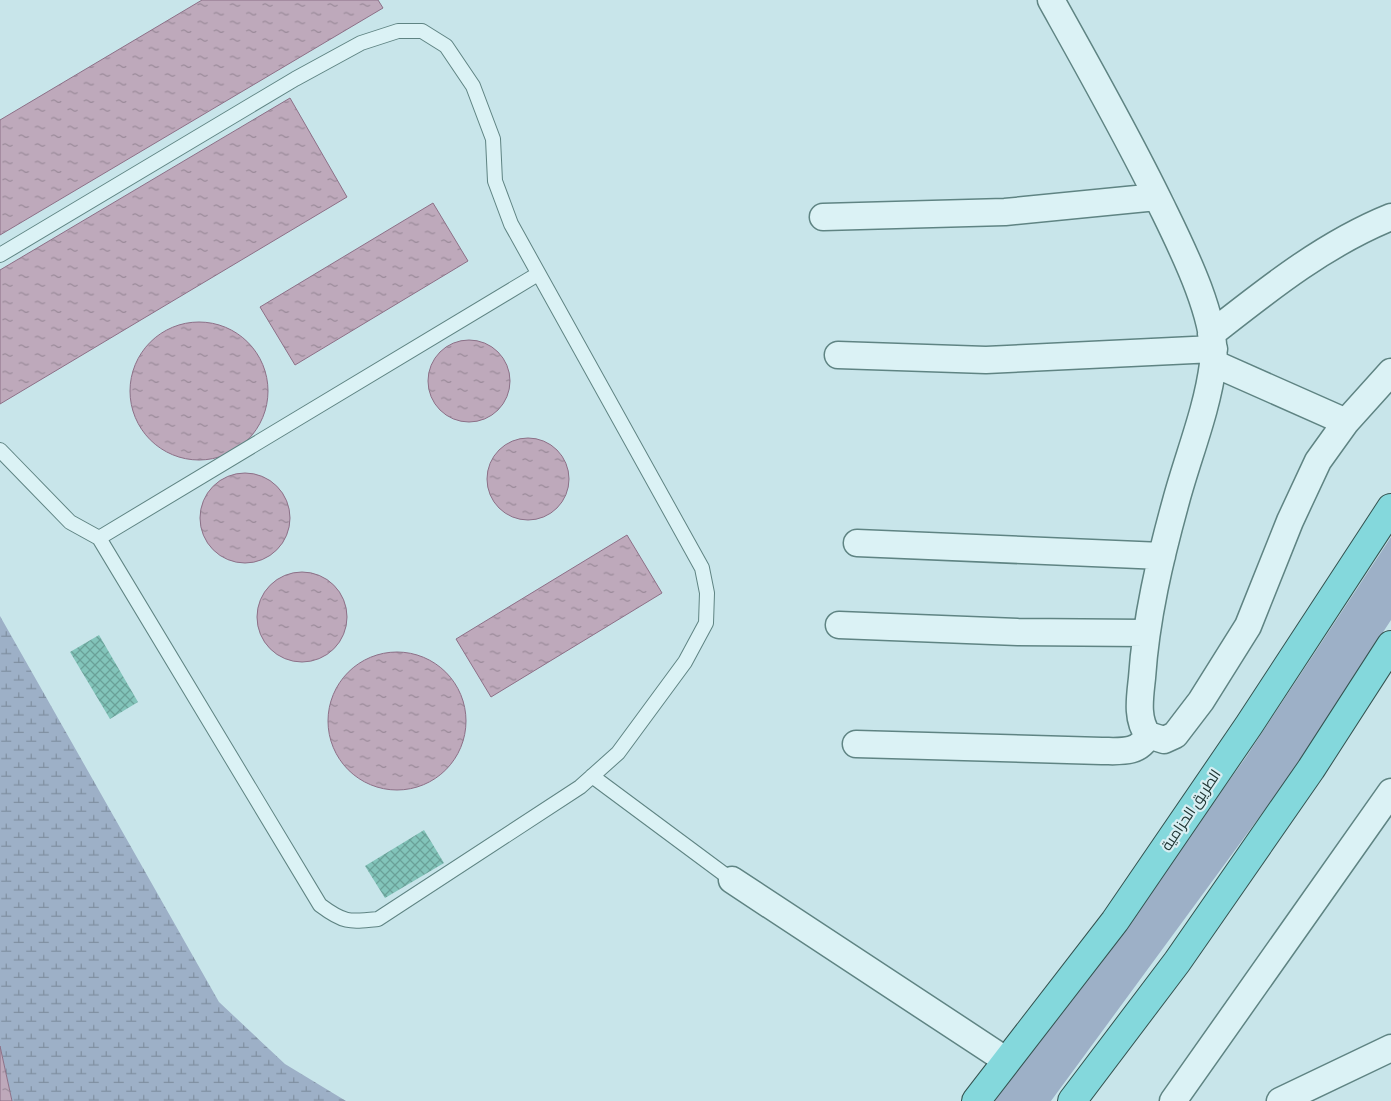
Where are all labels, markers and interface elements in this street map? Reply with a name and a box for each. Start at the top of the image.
street label: الطريق الحزامية [1158,767,1226,854]

